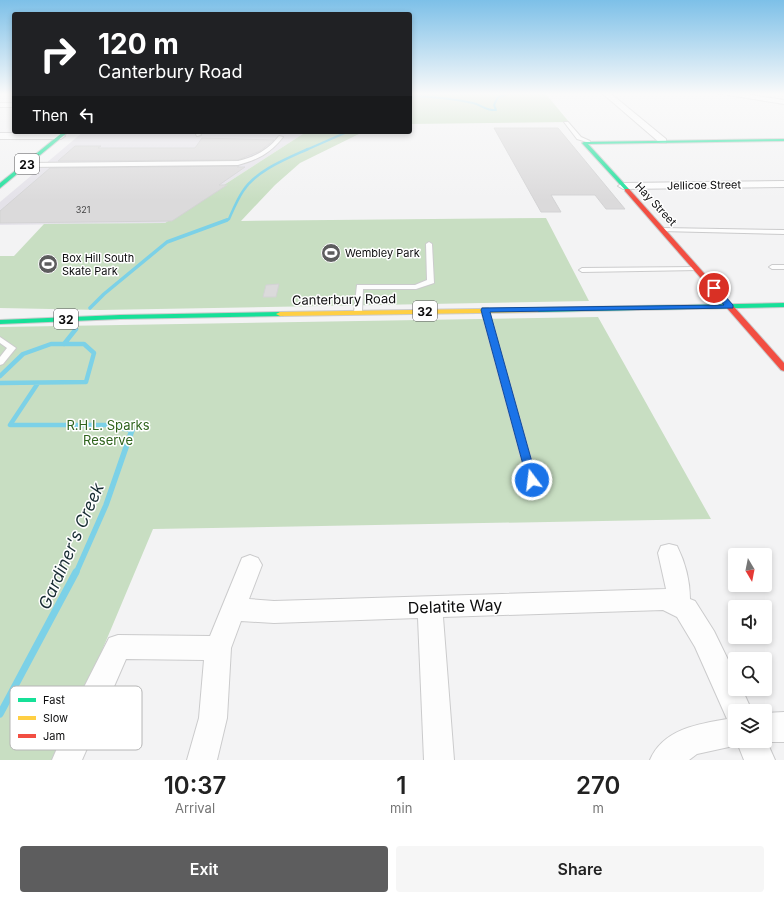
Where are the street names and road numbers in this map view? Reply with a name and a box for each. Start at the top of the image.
road number: 23 [15,154,39,174]
street label: Jellicoe Street [667,177,742,193]
street label: Hay Street [632,179,680,229]
street label: Canterbury Road [292,290,396,308]
road number: 32 [413,301,437,321]
road number: 32 [54,309,78,329]
street label: Delatite Way [407,594,503,618]

